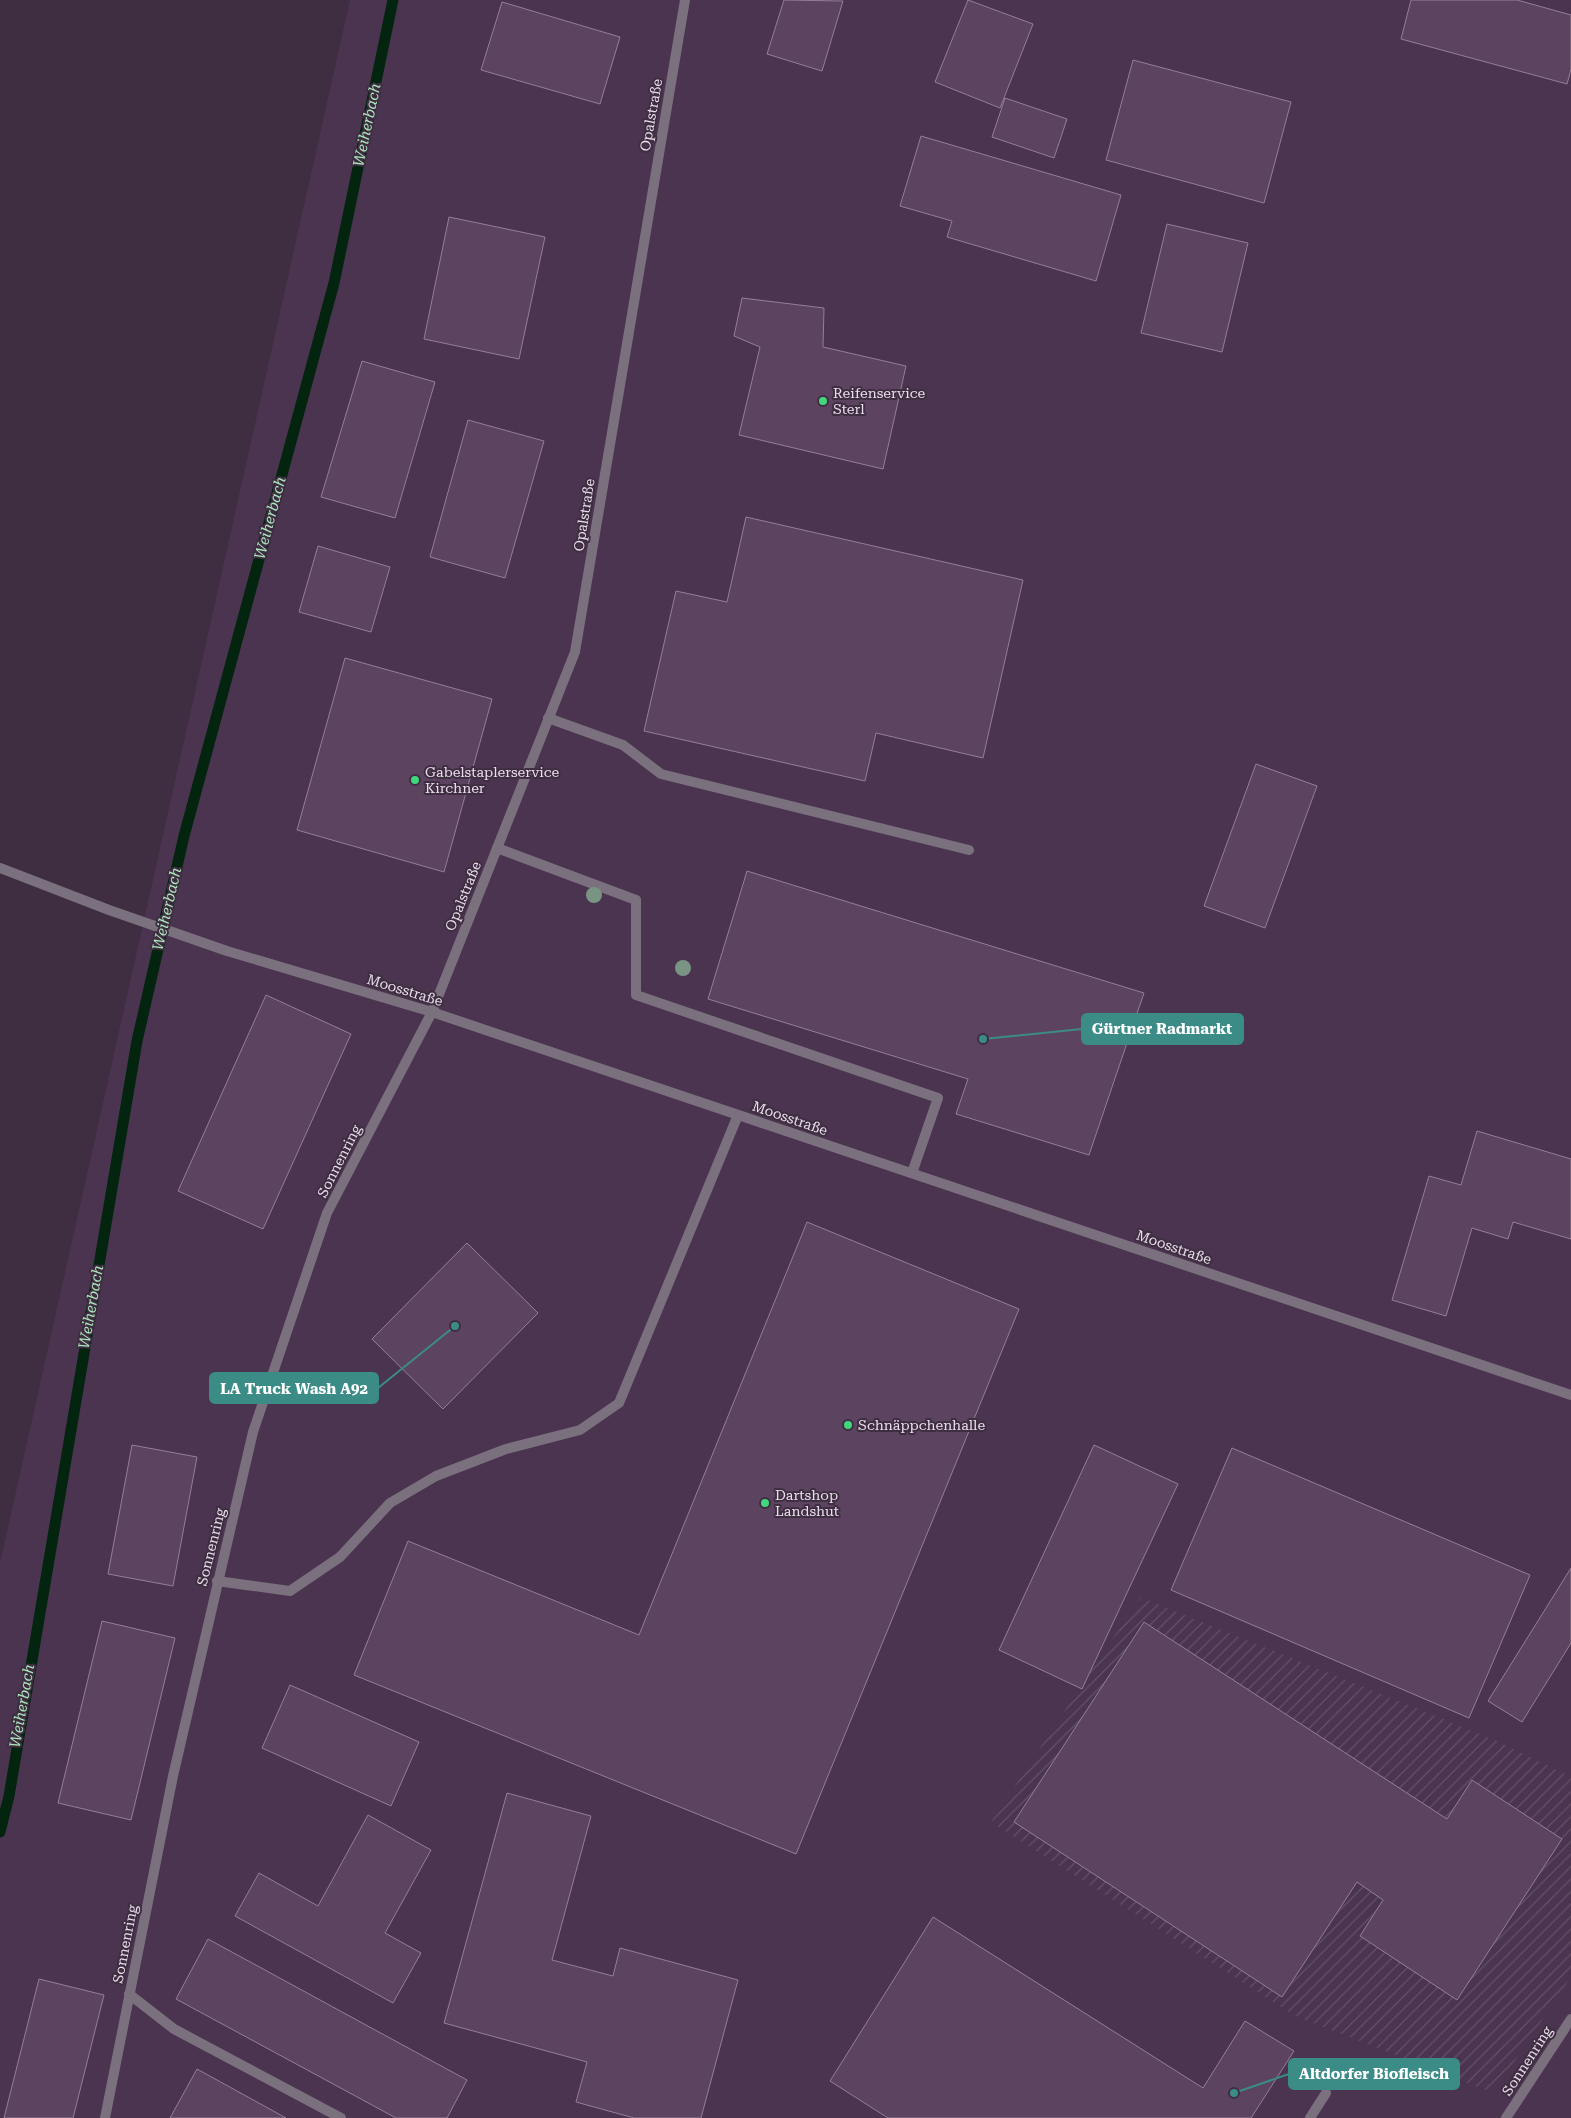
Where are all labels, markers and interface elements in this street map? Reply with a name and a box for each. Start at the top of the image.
street label: Opalstraße [637,77,665,153]
water label: Weiherbach [349,82,385,168]
place label: Reifenservice Sterl [833,385,925,417]
marker: Reifenservice Sterl [817,395,829,407]
water label: Weiherbach [250,475,290,561]
street label: Opalstraße [570,477,598,553]
place label: Gabelstaplerservice Kirchner [425,764,560,796]
marker: Gabelstaplerservice Kirchner [409,774,421,786]
street label: Opalstraße [442,859,484,933]
water label: Weiherbach [149,866,185,952]
street label: Moosstraße [365,971,445,1009]
callout: Gürtner Radmarkt [1082,1014,1243,1044]
text: Gürtner Radmarkt [1092,1020,1232,1038]
street label: Moosstraße [750,1098,830,1138]
street label: Sonnenring [314,1122,364,1200]
street label: Moosstraße [1134,1227,1214,1267]
water label: Weiherbach [75,1264,107,1350]
callout: LA Truck Wash A92 [210,1373,378,1403]
text: LA Truck Wash A92 [220,1380,368,1398]
place label: Schnäppchenhalle [858,1417,985,1433]
marker: Schnäppchenhalle [842,1419,854,1431]
place label: Dartshop Landshut [775,1487,839,1519]
marker: Dartshop Landshut [759,1497,771,1509]
street label: Sonnenring [194,1506,228,1588]
water label: Weiherbach [6,1663,38,1749]
street label: Sonnenring [110,1903,140,1985]
street label: Sonnenring [1499,2023,1555,2099]
callout: Altdorfer Biofleisch [1289,2059,1459,2089]
text: Altdorfer Biofleisch [1299,2065,1449,2083]

